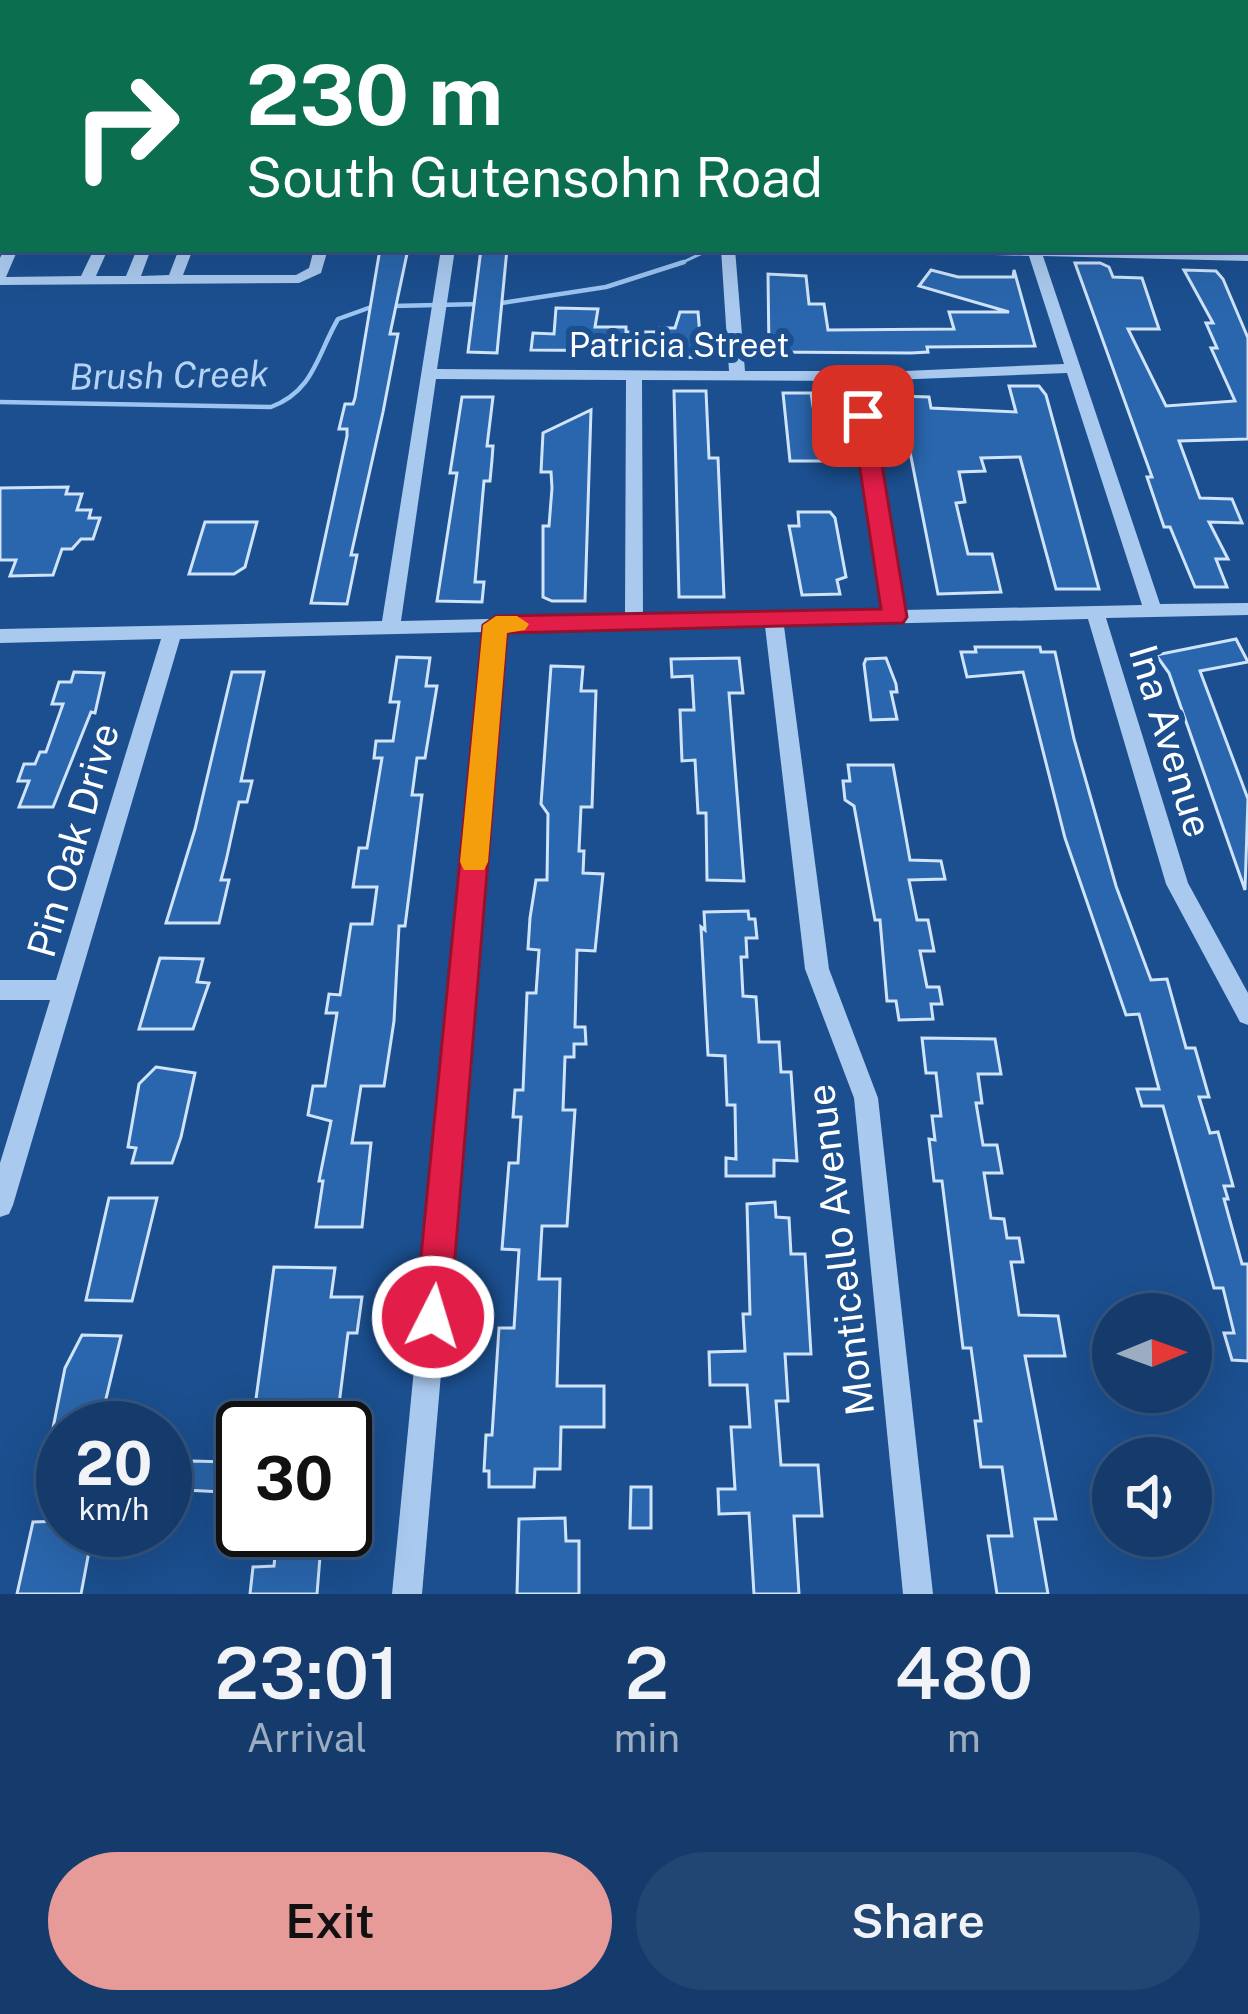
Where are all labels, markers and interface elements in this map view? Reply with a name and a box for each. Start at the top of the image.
text: 230 m [246,45,503,144]
icon: right [48,48,204,204]
text: South Gutensohn Road [246,146,823,209]
street label: Patricia Street [569,326,789,364]
water label: Brush Creek [69,352,270,398]
pin [812,365,914,467]
icon: arrive [830,383,896,449]
street label: Ina Avenue [1120,639,1222,843]
street label: Pin Oak Drive [18,718,128,962]
street label: Monticello Avenue [797,1082,883,1418]
position arrow [370,1254,496,1380]
north arrow [1092,1293,1212,1413]
map controls [1092,1293,1212,1557]
speed limit sign: 30 [216,1401,372,1557]
text: 20 [76,1428,152,1499]
button: sound [1092,1437,1212,1557]
text: km/h [79,1491,149,1527]
text: 23:01 [215,1631,399,1715]
text: 2 [625,1631,669,1715]
text: 480 [895,1631,1033,1715]
text: Arrival [247,1715,367,1761]
text: min [614,1715,680,1761]
text: m [947,1715,981,1761]
button: Exit [48,1852,612,1990]
button: Share [636,1852,1200,1990]

